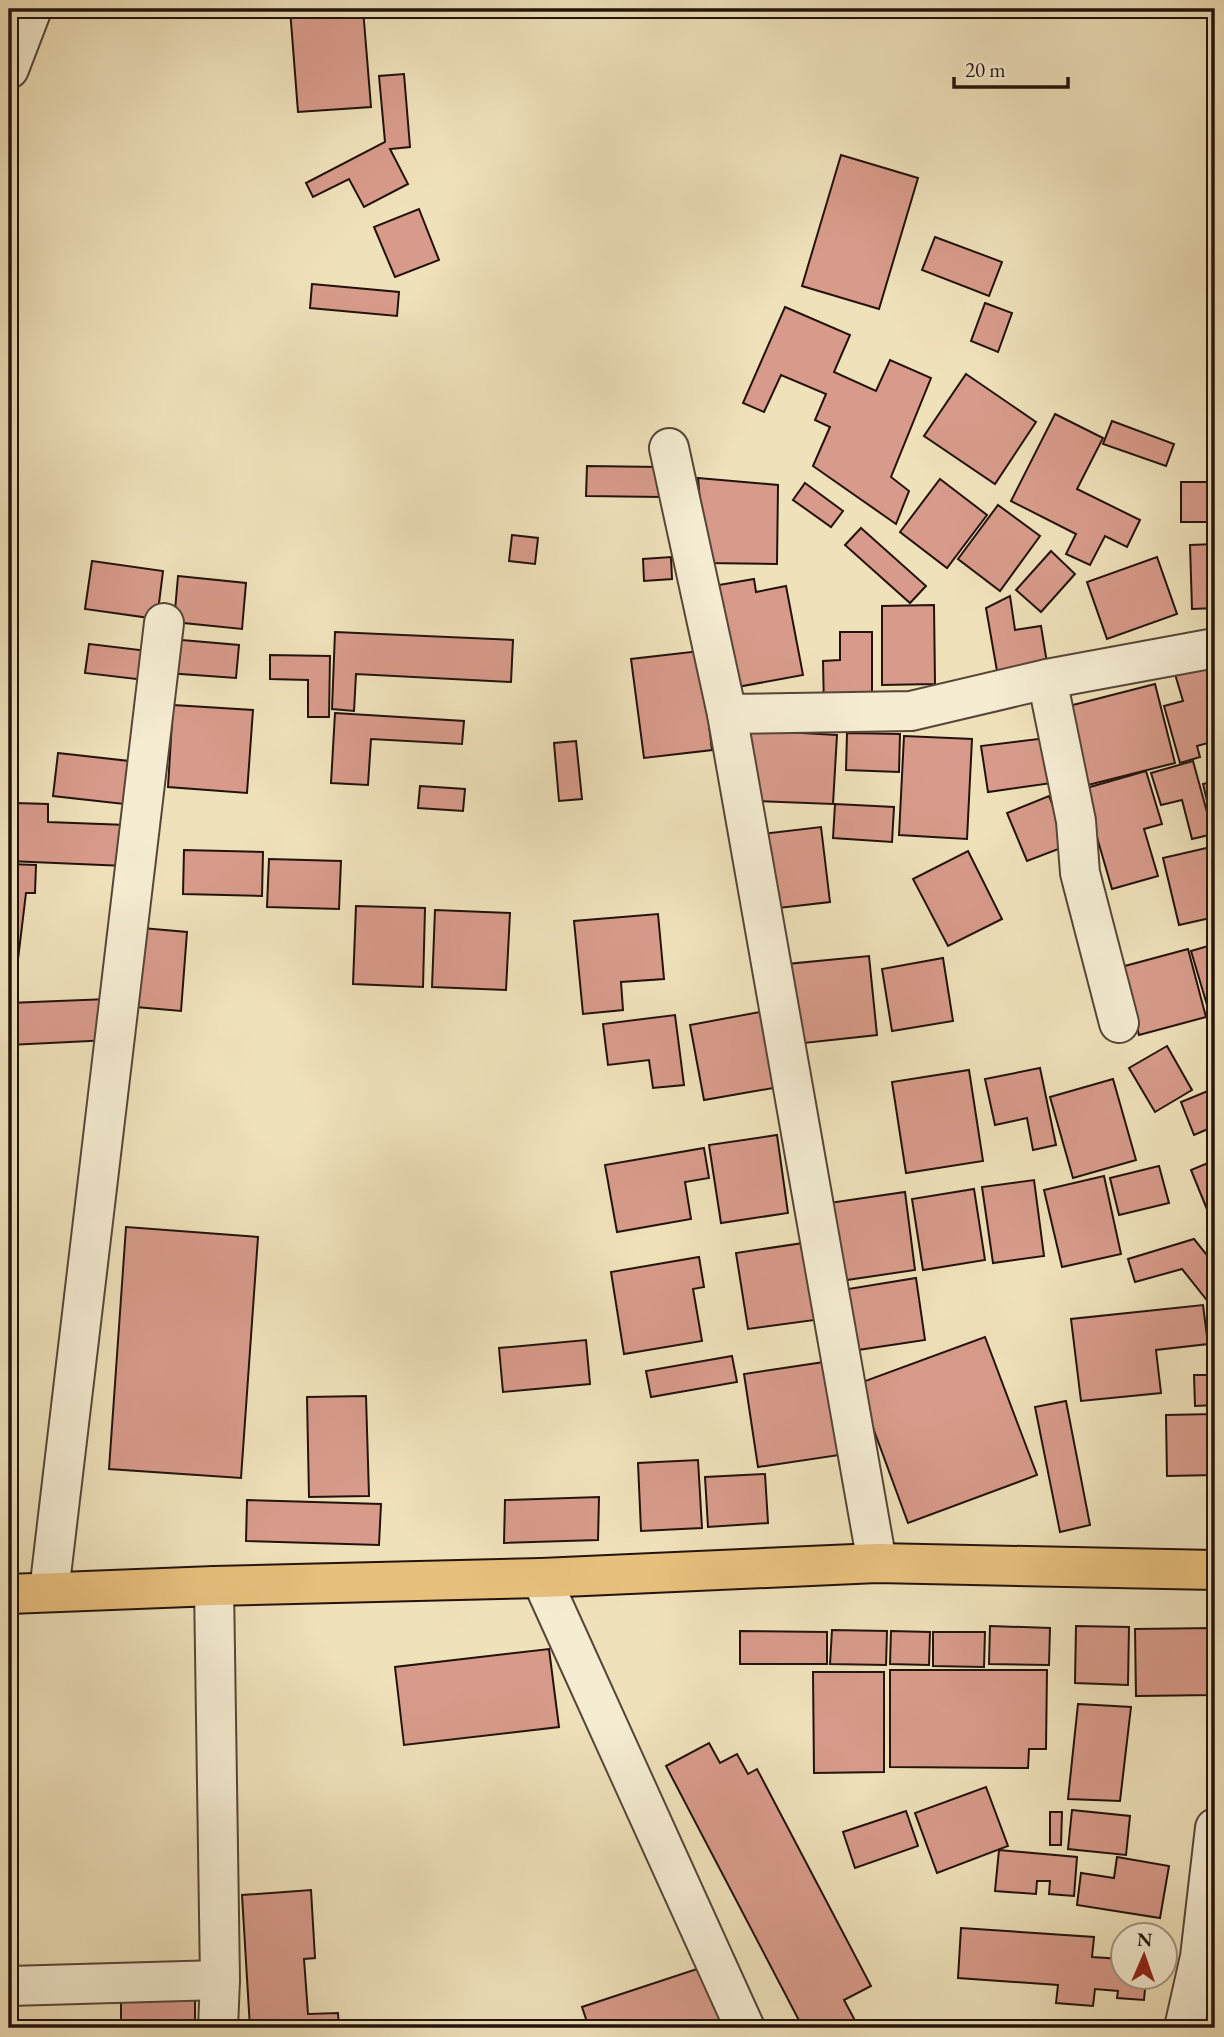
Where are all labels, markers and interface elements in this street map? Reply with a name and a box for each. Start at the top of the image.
scale bar [954,46,1068,90]
text: 20 m [965,56,1006,83]
north arrow [1108,1922,1178,1992]
text: N [1136,1927,1153,1952]

